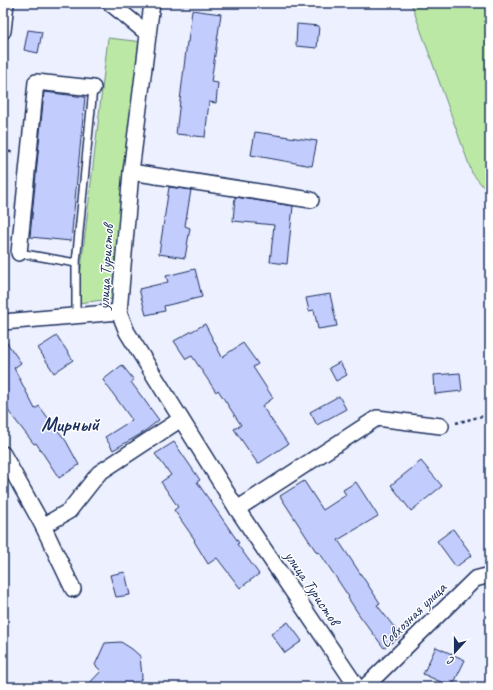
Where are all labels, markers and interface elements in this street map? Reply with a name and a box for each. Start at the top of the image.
street label: улица Туристов [94,221,118,311]
district label: Мирный [41,412,100,437]
street label: улица Туристов [279,546,346,631]
street label: Совхозная улица [375,577,451,652]
north arrow [435,632,475,672]
text: С [445,653,456,669]

